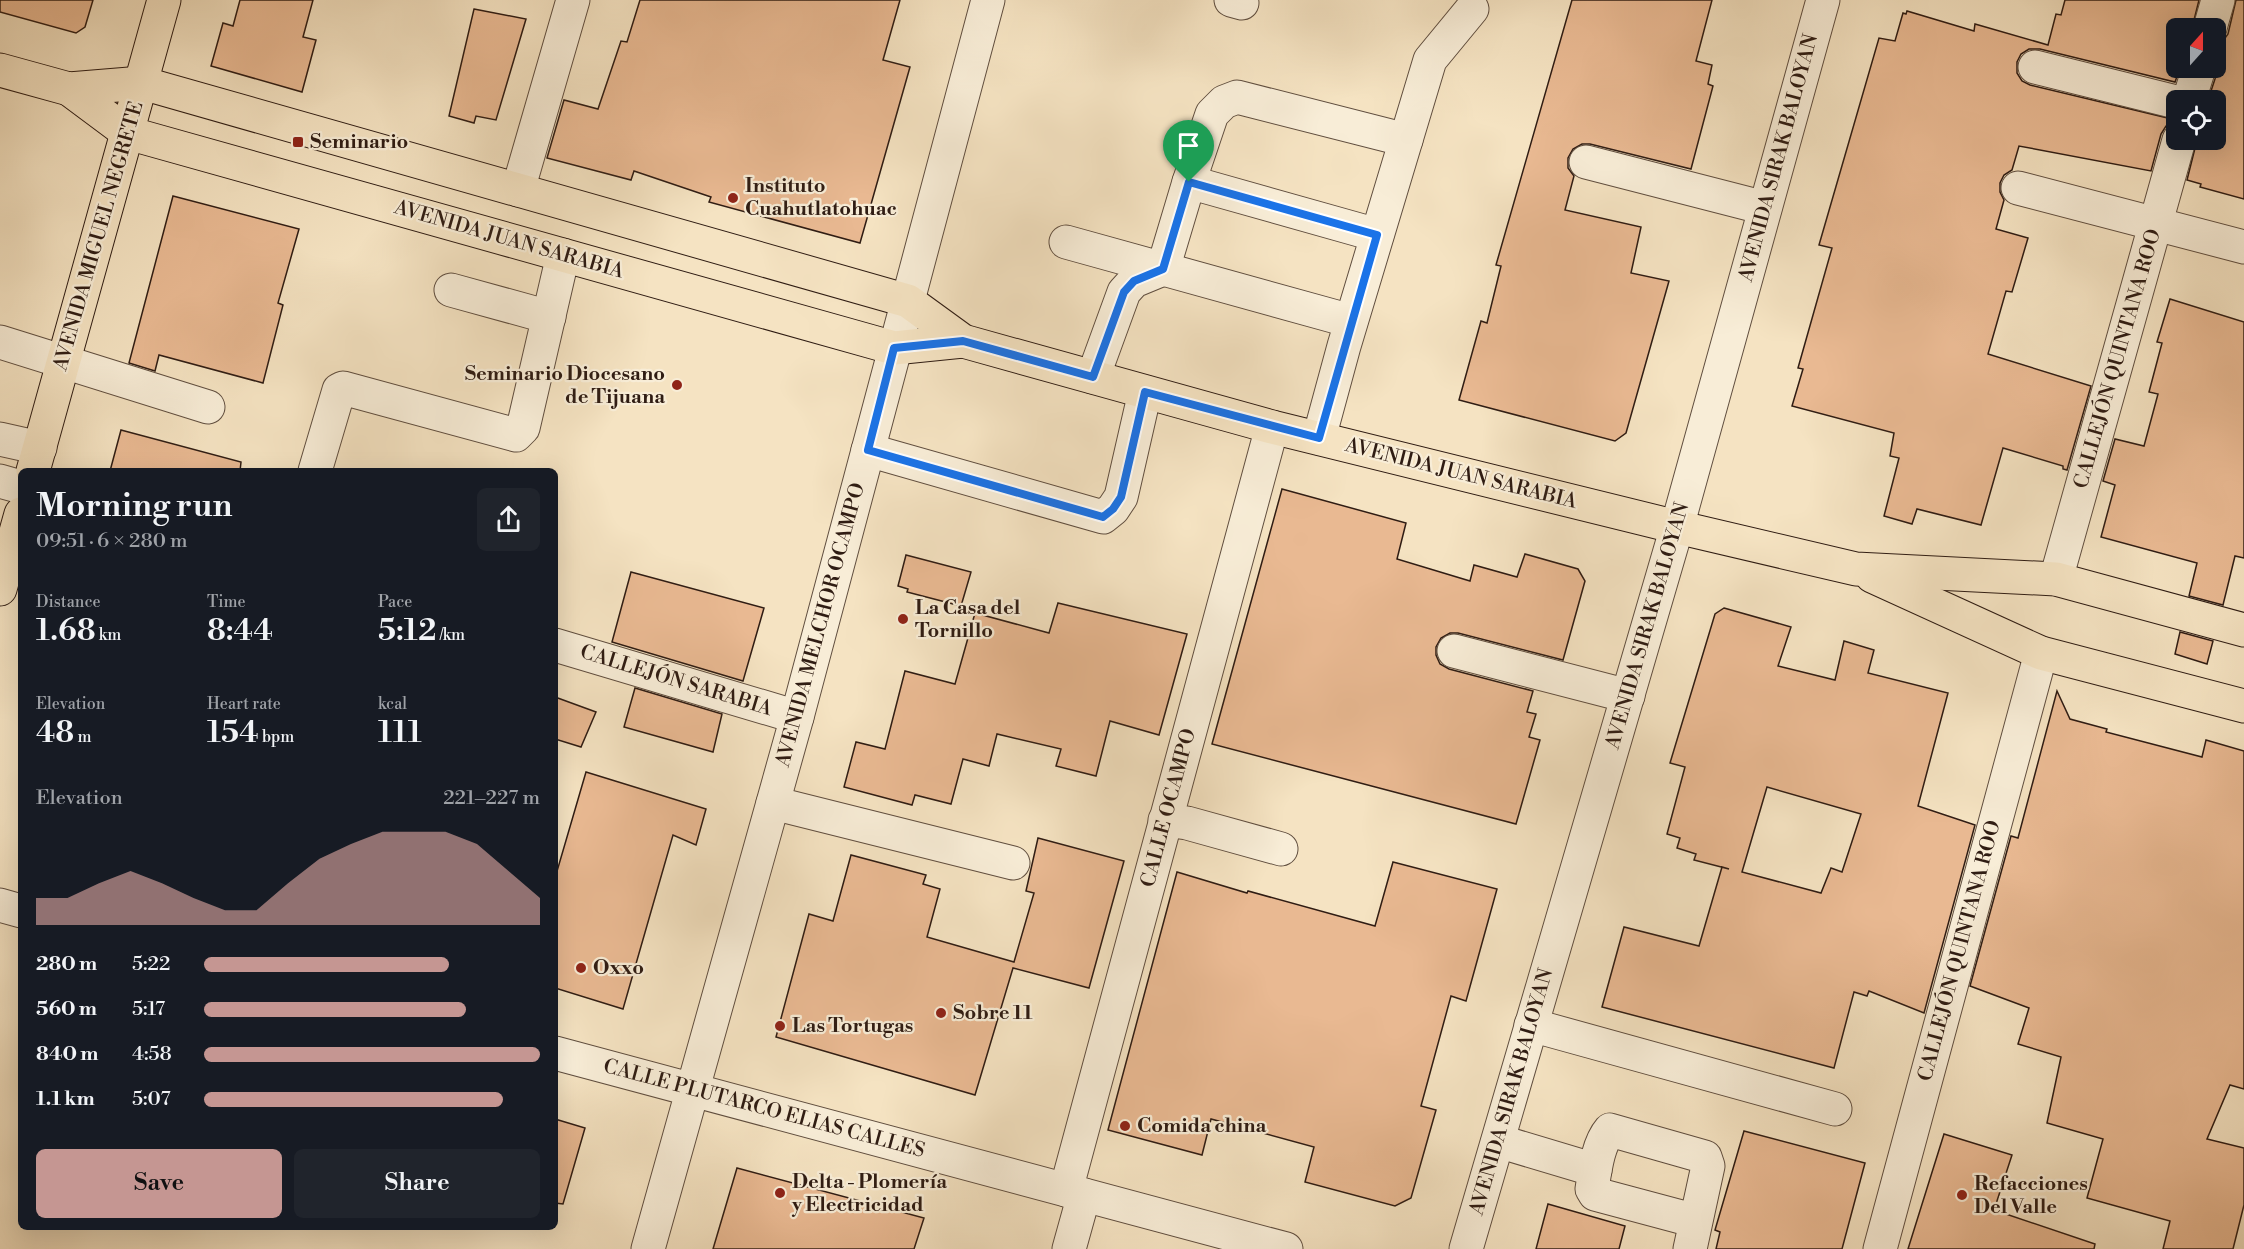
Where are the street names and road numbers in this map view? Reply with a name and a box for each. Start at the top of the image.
street label: AVENIDA SIRAK BALOYAN [1734,31,1824,286]
street label: AVENIDA MIGUEL NEGRETE [48,98,149,375]
street label: AVENIDA JUAN SARABIA [390,195,628,285]
street label: CALLEJÓN QUINTANA ROO [2068,226,2167,492]
street label: AVENIDA JUAN SARABIA [1342,433,1581,515]
street label: AVENIDA MELCHOR OCAMPO [771,480,871,771]
street label: AVENIDA SIRAK BALOYAN [1600,500,1695,753]
street label: CALLEJÓN SARABIA [577,639,776,722]
street label: CALLE OCAMPO [1136,726,1202,890]
street label: CALLEJÓN QUINTANA ROO [1912,818,2007,1084]
street label: AVENIDA SIRAK BALOYAN [1464,966,1559,1219]
street label: CALLE PLUTARCO ELIAS CALLES [601,1054,927,1164]

